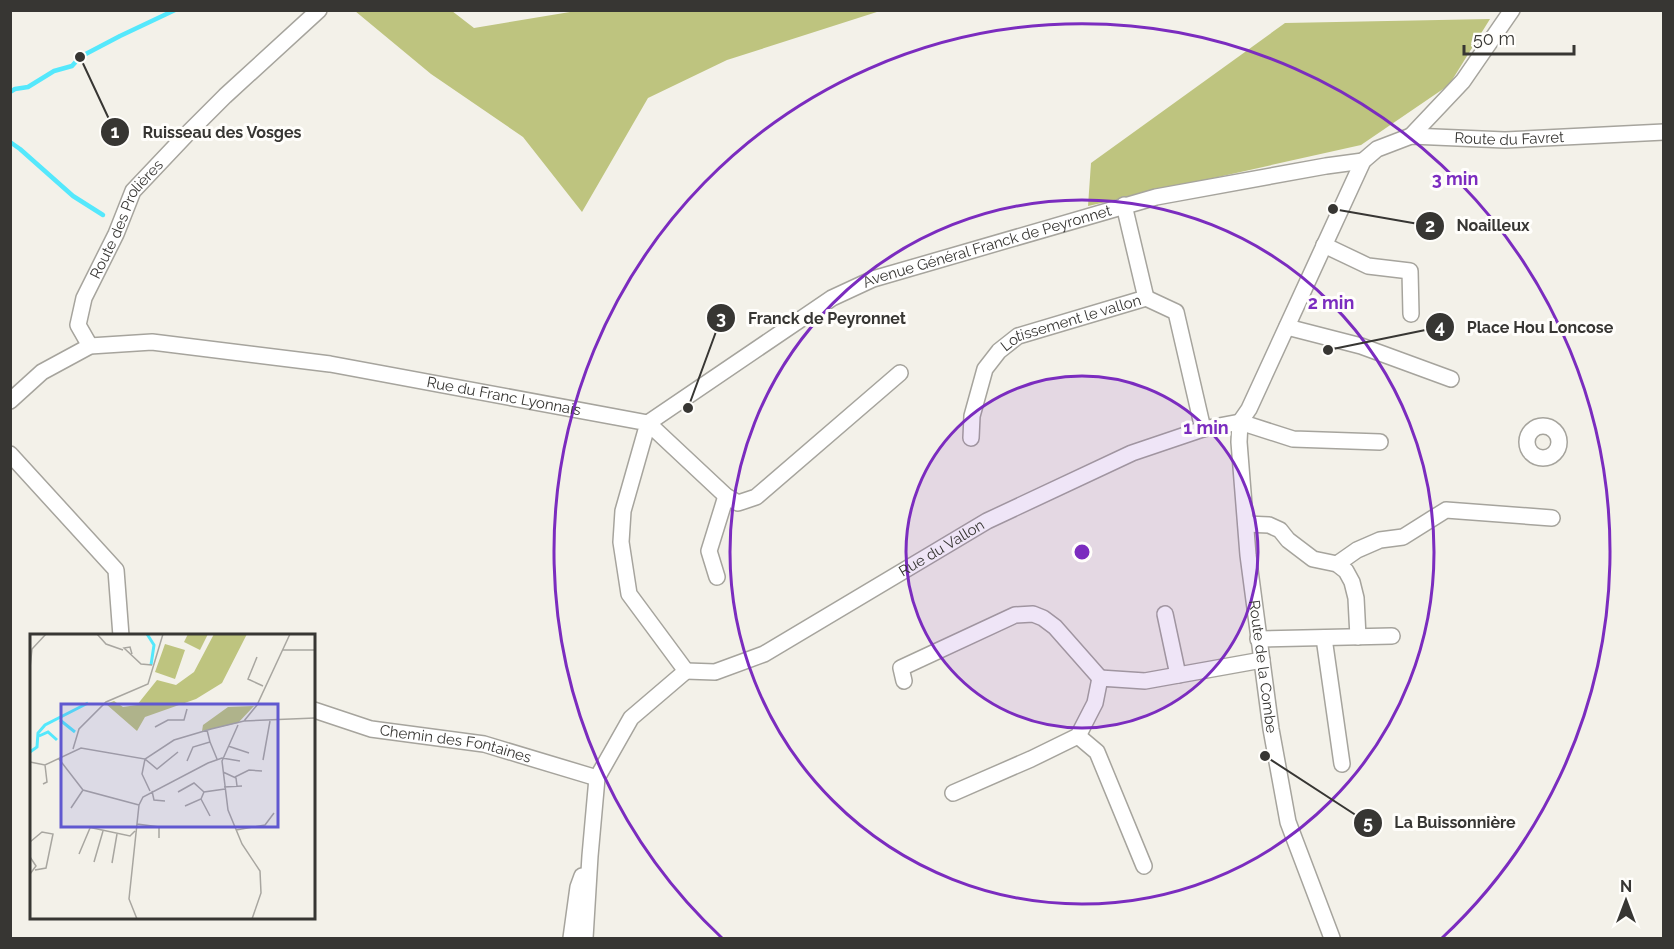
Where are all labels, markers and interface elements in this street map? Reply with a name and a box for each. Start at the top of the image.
scale bar [1464,18,1574,56]
text: 50 m [1473,28,1515,49]
callout: Ruisseau des Vosges [100,115,313,149]
text: 1 [111,121,120,142]
text: Ruisseau des Vosges [143,123,302,142]
street label: Route du Favret [1454,128,1565,149]
street label: Route des Prolières [86,156,167,282]
text: 3 min [1432,168,1478,189]
street label: Avenue Général Franck de Peyronnet [860,201,1113,292]
callout: Noailleux [1415,209,1542,243]
text: 2 [1425,215,1435,236]
text: Noailleux [1456,216,1530,235]
street label: Lotissement le vallon [997,291,1143,355]
text: 2 min [1308,292,1354,313]
callout: Franck de Peyronnet [706,301,918,335]
text: 3 [716,307,726,328]
text: Franck de Peyronnet [748,309,906,328]
callout: Place Hou Loncose [1425,310,1625,344]
text: 4 [1435,316,1445,337]
text: Place Hou Loncose [1467,318,1614,337]
street label: Rue du Franc Lyonnais [425,373,582,419]
text: 1 min [1183,417,1229,438]
street label: Rue du Vallon [896,516,988,580]
centre of rings [1072,542,1092,562]
street label: Route de la Combe [1245,599,1280,735]
inset map [30,634,315,919]
street label: Chemin des Fontaines [379,721,533,767]
callout: La Buissonnière [1353,806,1528,840]
text: 5 [1363,812,1373,833]
text: La Buissonnière [1394,813,1516,832]
north arrow [1596,871,1656,931]
text: N [1620,877,1632,896]

